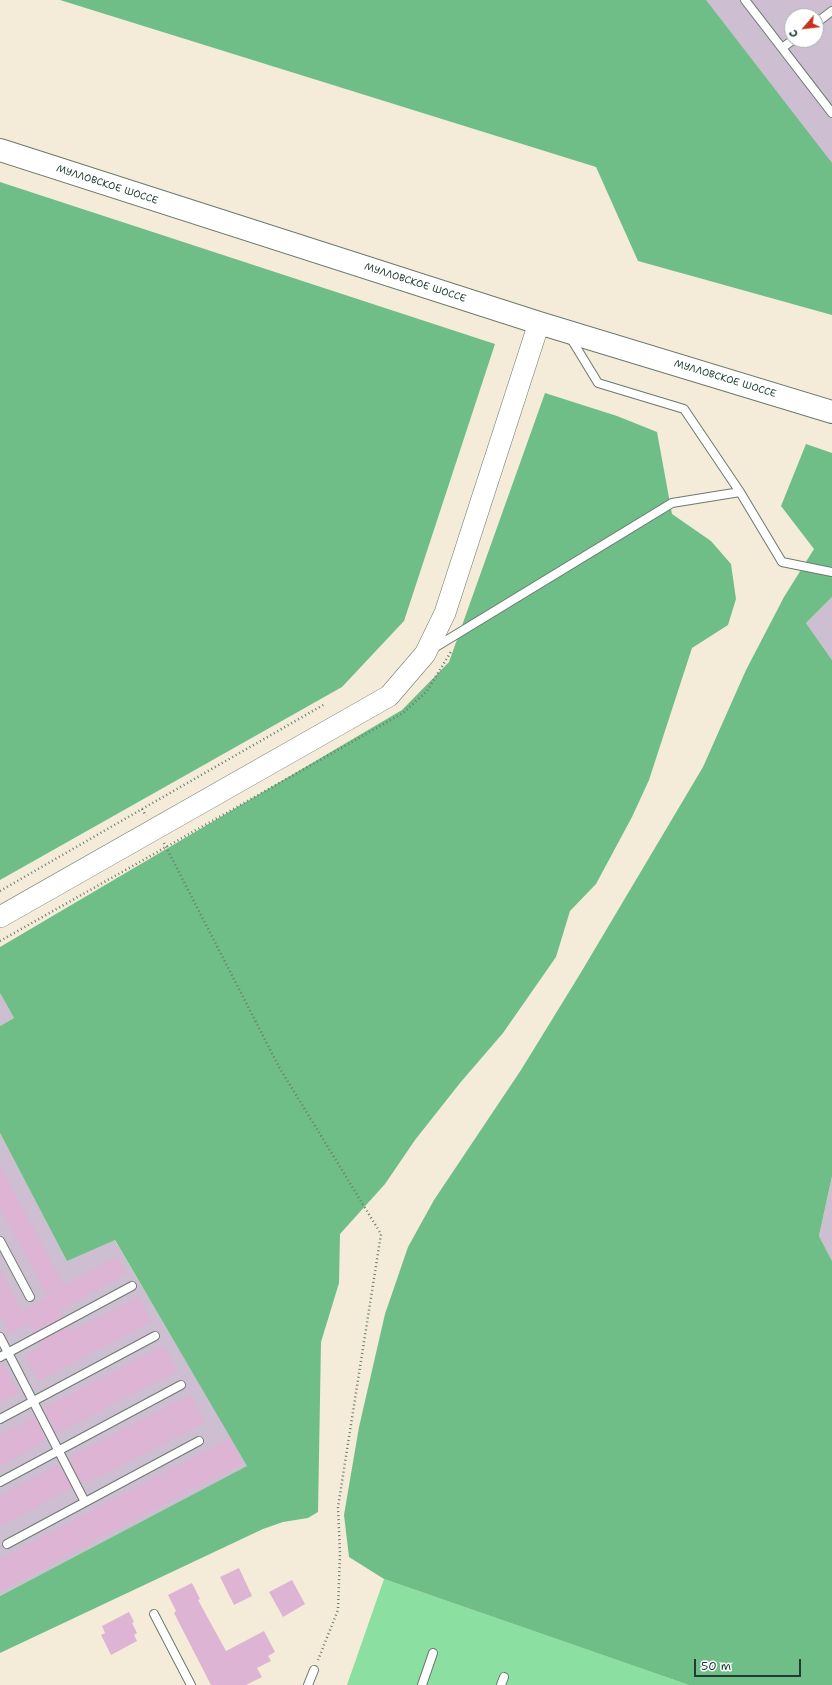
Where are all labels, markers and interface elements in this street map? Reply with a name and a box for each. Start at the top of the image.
north arrow [784,8,824,48]
text: С [786,27,802,40]
street label: МУЛЛОВСКОЕ ШОССЕ [55,163,159,207]
street label: МУЛЛОВСКОЕ ШОССЕ [363,261,467,305]
street label: МУЛЛОВСКОЕ ШОССЕ [673,358,777,400]
scale bar [696,1651,803,1677]
text: 50 m [701,1658,731,1674]

